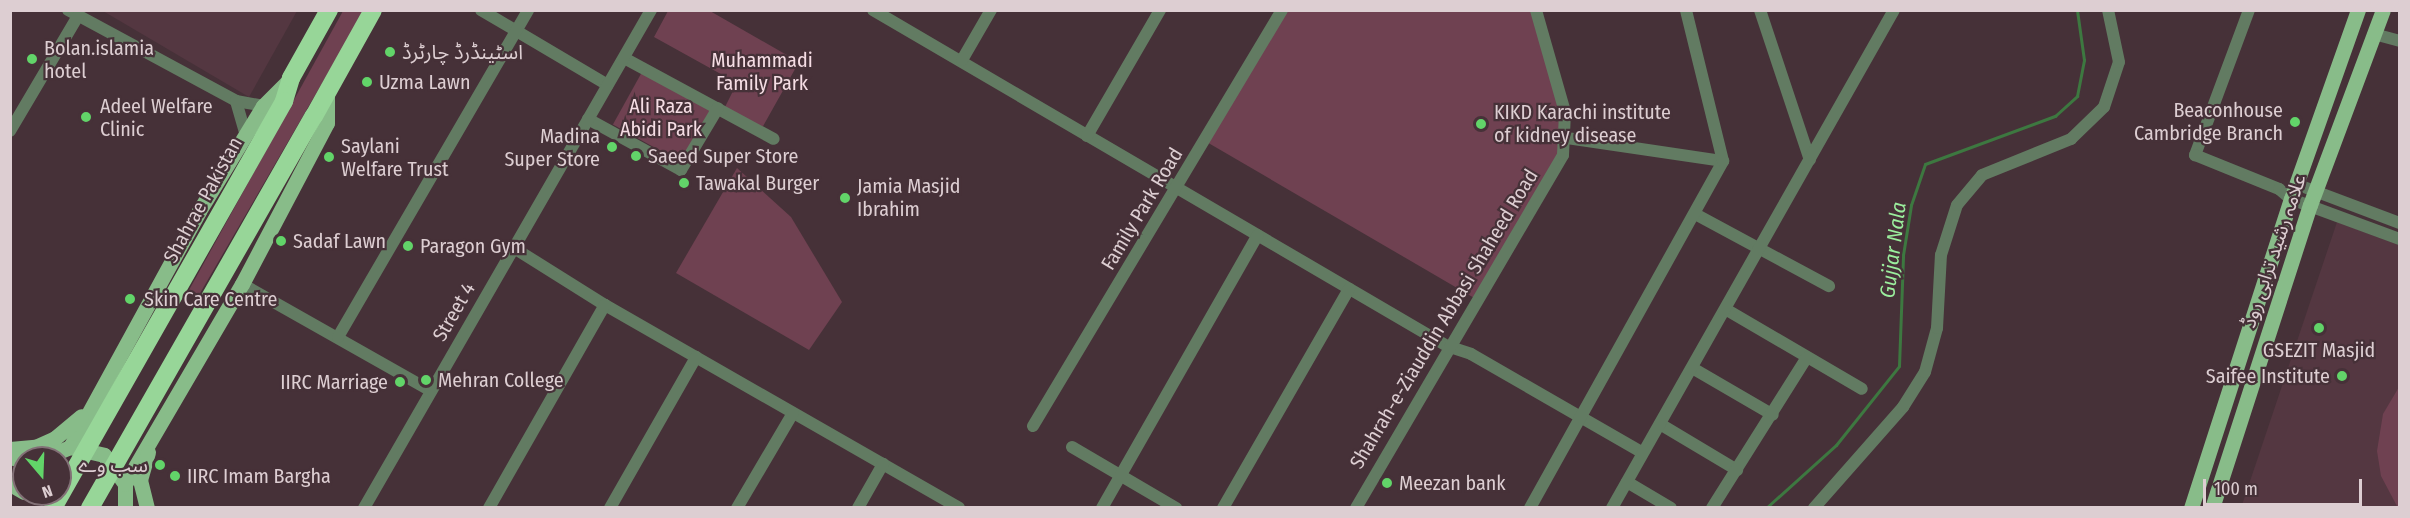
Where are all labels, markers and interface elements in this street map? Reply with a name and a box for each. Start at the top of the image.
place label: Bolan.islamia hotel [44,36,154,83]
place label: اسٹینڈرڈ چارٹرڈ [402,40,523,64]
marker: اسٹینڈرڈ چارٹرڈ [383,45,397,59]
park label: Muhammadi Family Park [711,49,813,96]
marker: Bolan.islamia hotel [25,52,39,66]
place label: Uzma Lawn [379,70,470,94]
marker: Uzma Lawn [360,75,374,89]
place label: Adeel Welfare Clinic [100,94,213,141]
park label: Ali Raza Abidi Park [620,94,702,141]
place label: Beaconhouse Cambridge Branch [2134,98,2283,145]
place label: KIKD Karachi institute of kidney disease [1494,100,1671,147]
marker: Adeel Welfare Clinic [77,108,95,126]
marker: KIKD Karachi institute of kidney disease [1472,115,1490,133]
marker: Beaconhouse Cambridge Branch [2288,115,2302,129]
place label: Madina Super Store [504,124,600,171]
street label: Shahrae Pakistan [158,133,248,267]
place label: Saylani Welfare Trust [341,134,449,181]
marker: Madina Super Store [605,140,619,154]
place label: Saeed Super Store [648,144,798,168]
street label: Family Park Road [1096,144,1188,274]
marker: Saeed Super Store [629,149,643,163]
marker: Saylani Welfare Trust [322,150,336,164]
street label: Shahrah-e-Ziauddin Abbasi Shaheed Road [1345,165,1543,473]
place label: Tawakal Burger [696,171,819,195]
street label: علامہ رشید ترابی روڈ [2236,171,2312,331]
place label: Jamia Masjid Ibrahim [857,174,960,221]
marker: Tawakal Burger [677,176,691,190]
marker: Jamia Masjid Ibrahim [838,191,852,205]
water label: Gujjar Nala [1875,201,1911,299]
place label: Sadaf Lawn [293,229,386,253]
marker: Sadaf Lawn [274,234,288,248]
place label: Paragon Gym [420,234,526,258]
marker: Paragon Gym [401,239,415,253]
street label: Street 4 [428,278,480,346]
place label: Skin Care Centre [144,287,277,311]
marker: Skin Care Centre [121,290,139,308]
marker: GSEZIT Masjid [2312,321,2326,335]
place label: GSEZIT Masjid [2263,338,2375,362]
place label: Saifee Institute [2206,364,2330,388]
place label: Mehran College [438,368,564,392]
marker: Saifee Institute [2335,369,2349,383]
place label: IIRC Marriage [280,370,388,394]
marker: Mehran College [419,373,433,387]
marker: IIRC Marriage [393,375,407,389]
north arrow [12,446,72,506]
place label: سب وے [78,453,148,477]
marker: سب وے [153,458,167,472]
place label: IIRC Imam Bargha [187,464,331,488]
scale bar [2206,467,2365,505]
marker: IIRC Imam Bargha [168,469,182,483]
place label: Meezan bank [1399,471,1506,495]
marker: Meezan bank [1380,476,1394,490]
text: 100 m [2214,478,2258,500]
text: N [40,481,55,502]

